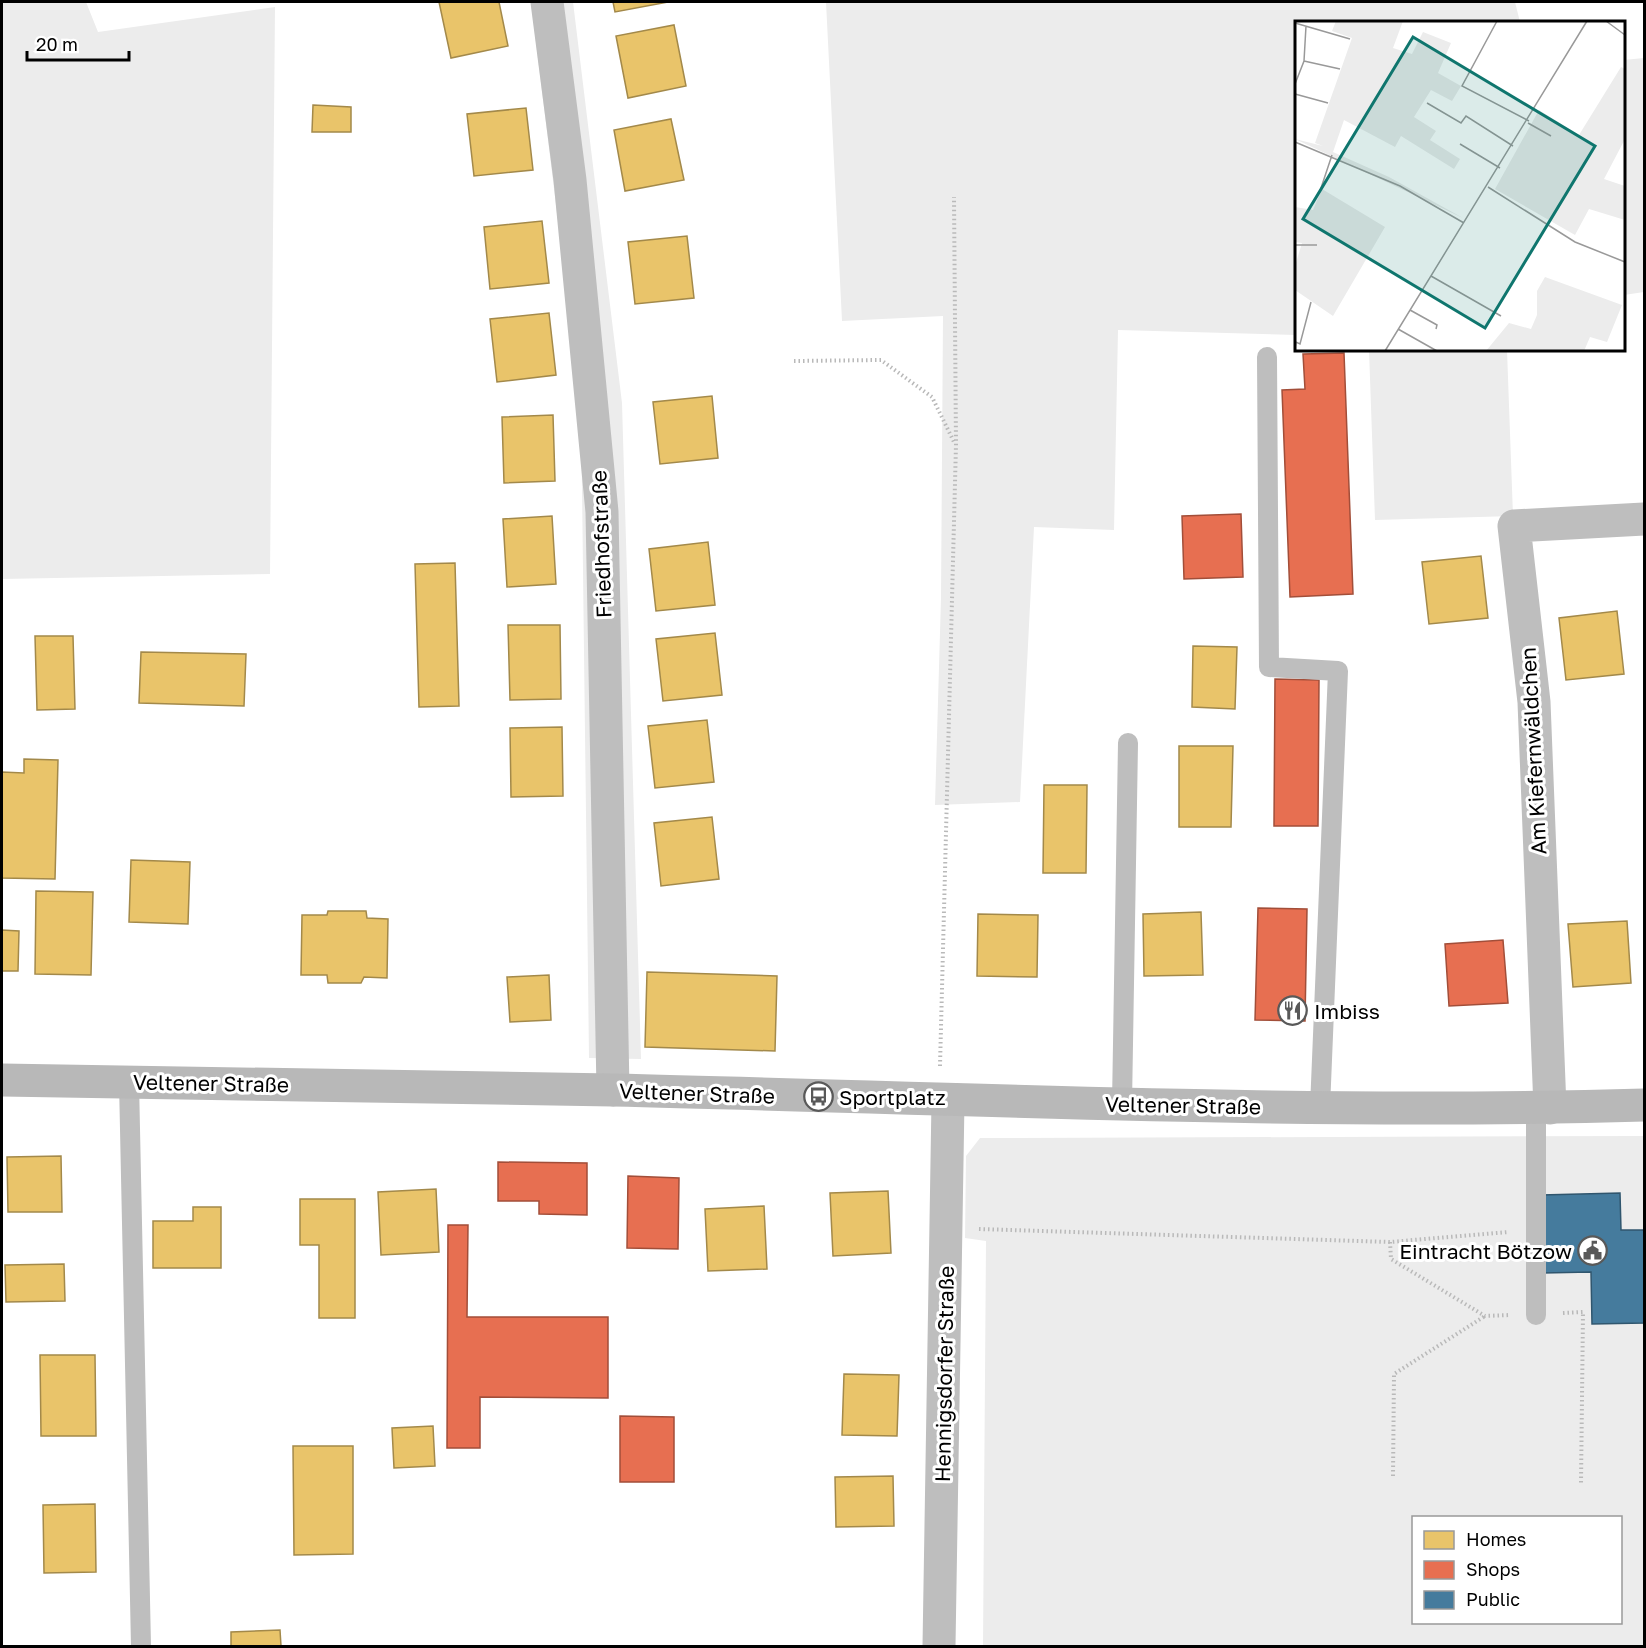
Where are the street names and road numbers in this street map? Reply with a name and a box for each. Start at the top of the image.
street label: Friedhofstraße [585,470,617,618]
street label: Am Kiefernwäldchen [1515,647,1551,855]
street label: Veltener Straße [133,1069,289,1097]
street label: Veltener Straße [619,1077,775,1109]
street label: Veltener Straße [1105,1091,1261,1119]
street label: Hennigsdorfer Straße [929,1266,959,1482]

